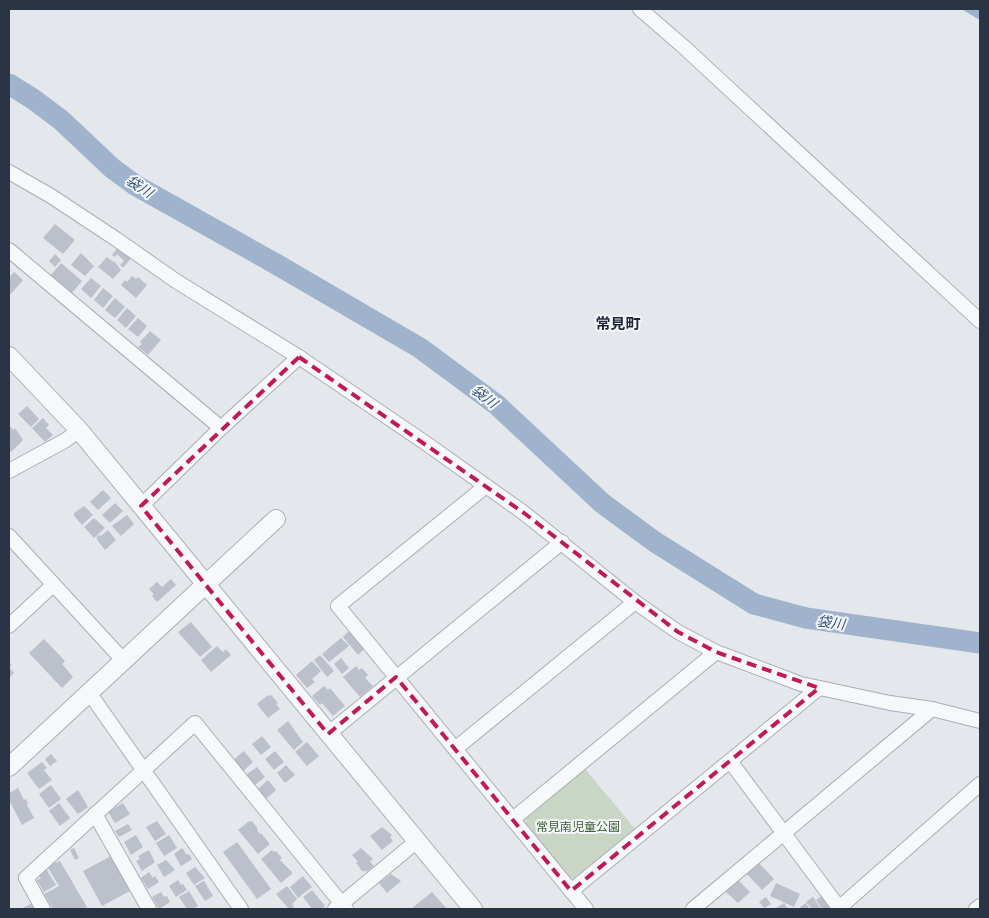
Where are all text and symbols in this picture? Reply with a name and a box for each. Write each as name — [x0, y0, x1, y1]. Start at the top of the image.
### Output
water label: 袋川 — [123, 170, 159, 203]
district label: 常見町 — [595, 313, 641, 334]
water label: 袋川 — [468, 380, 503, 413]
water label: 袋川 — [816, 611, 848, 634]
park label: 常見南児童公園 — [536, 818, 620, 835]

